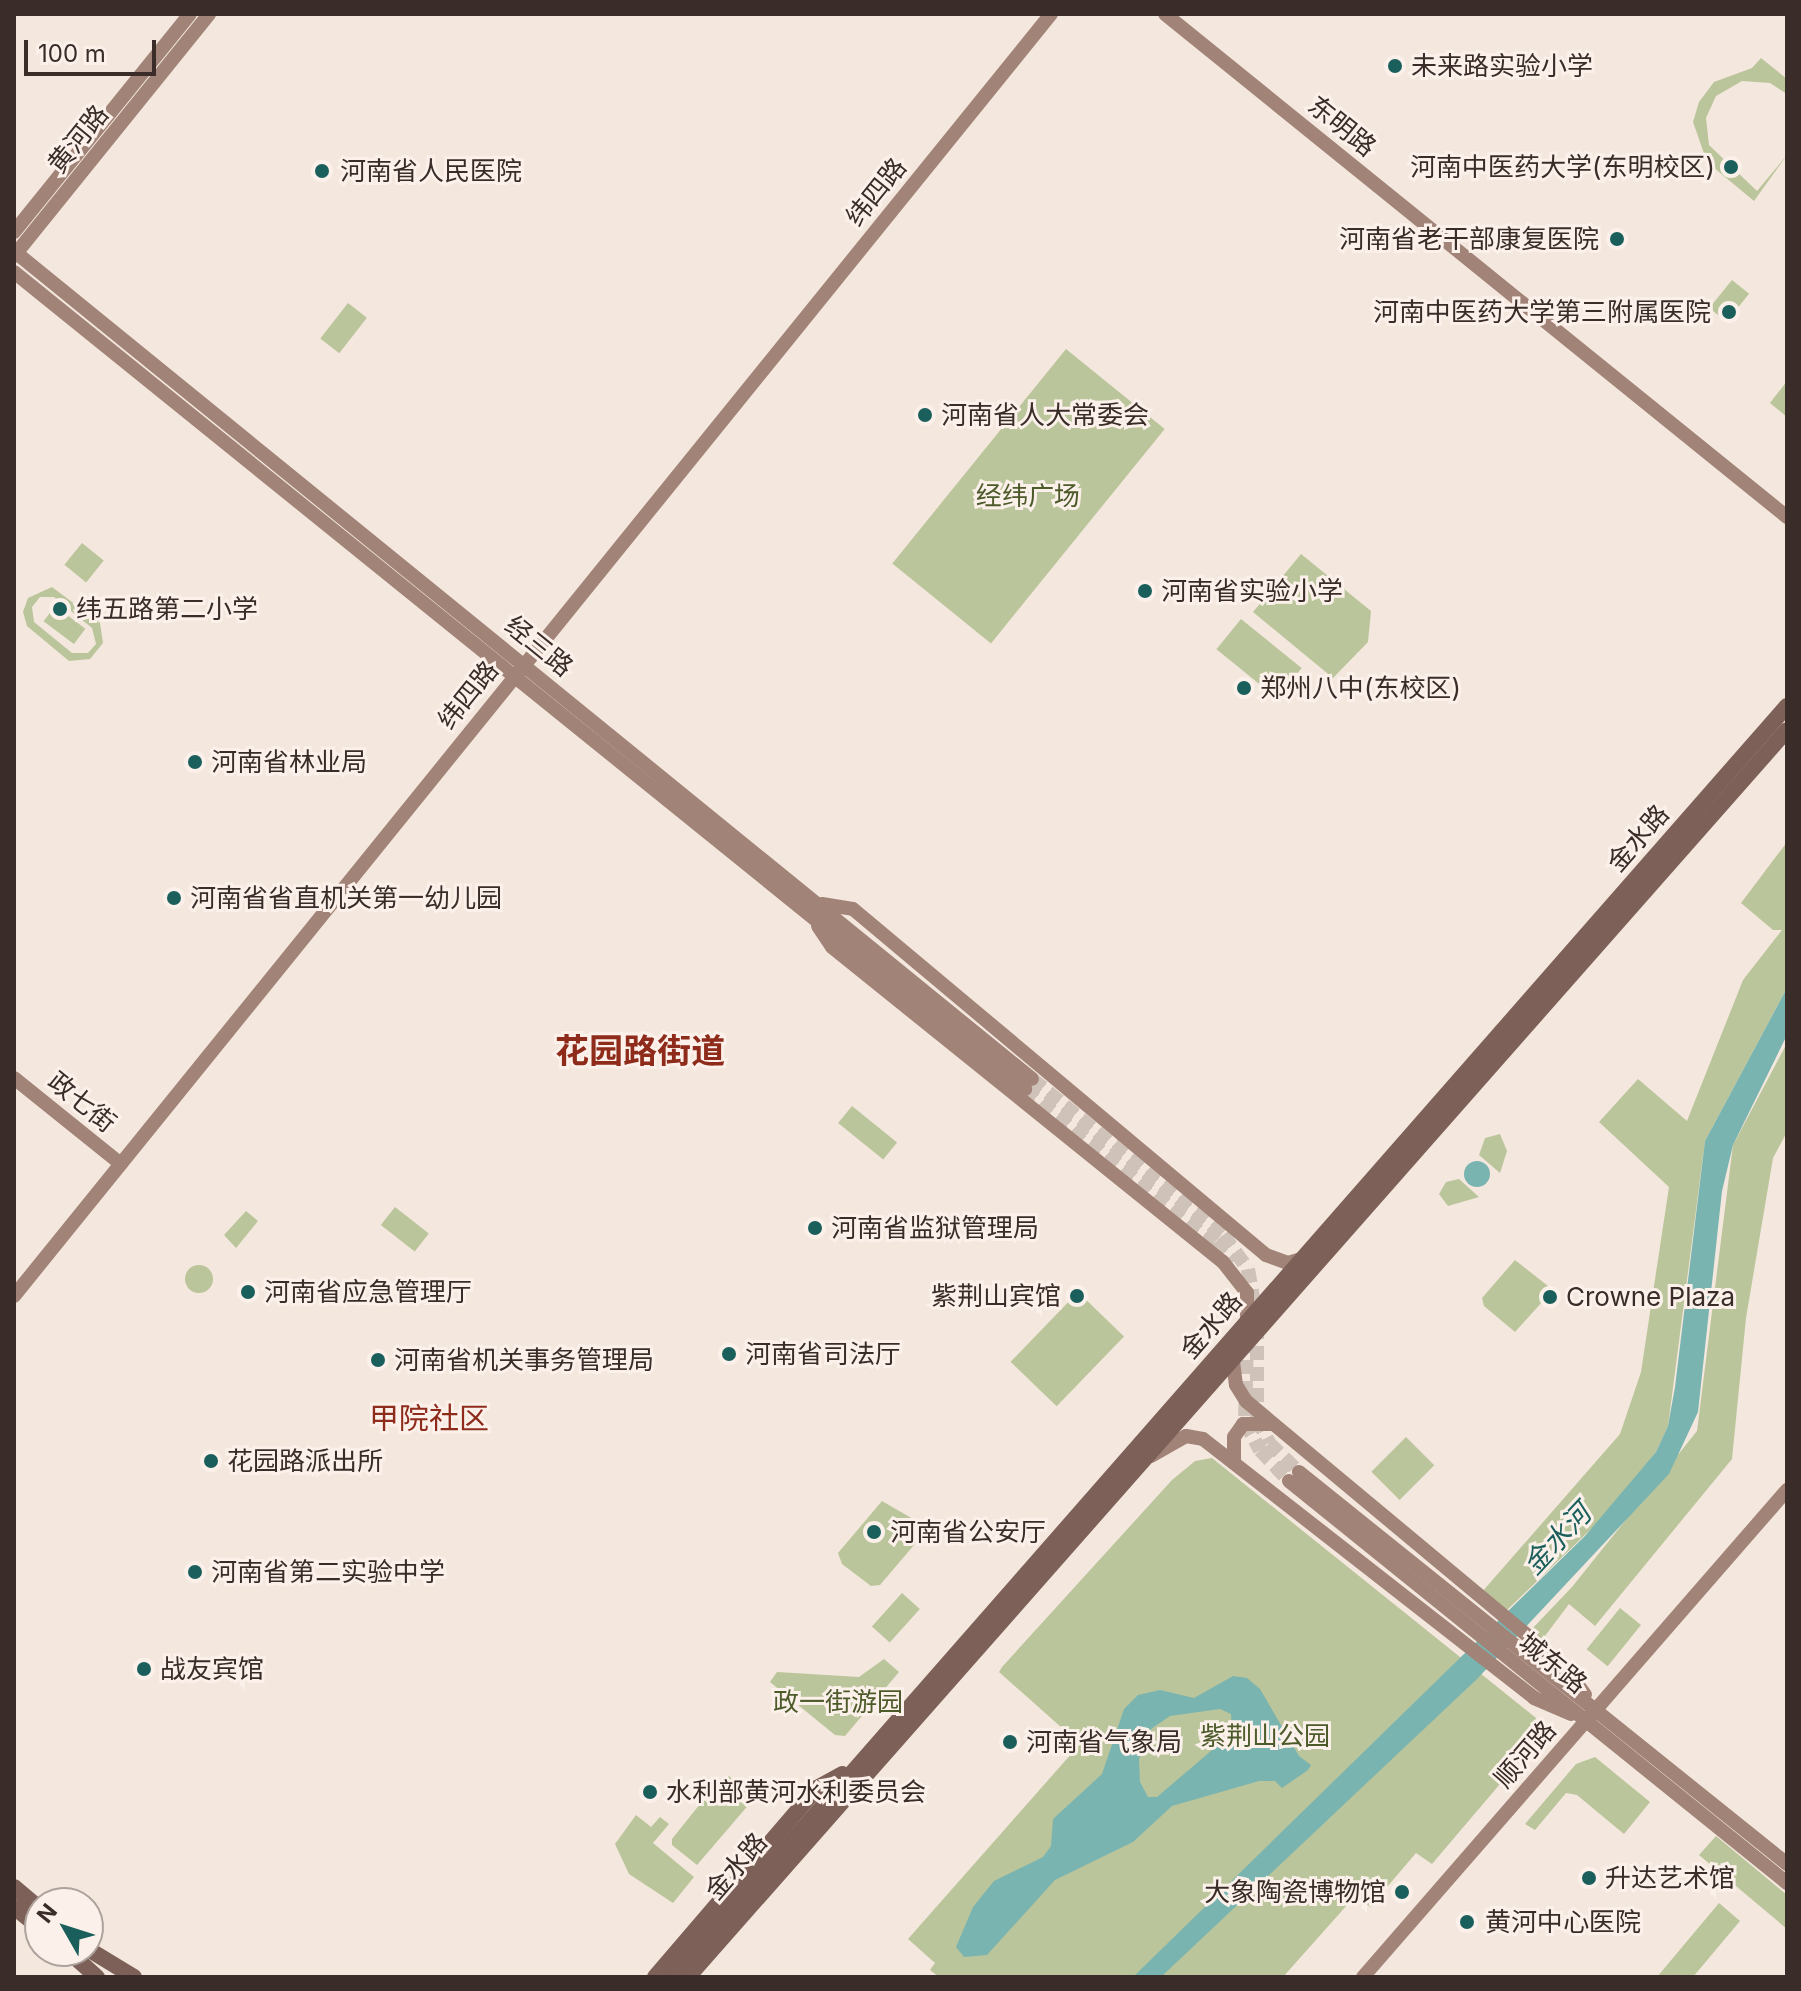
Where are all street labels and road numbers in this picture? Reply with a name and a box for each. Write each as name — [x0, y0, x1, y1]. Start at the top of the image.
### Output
street label: 东明路 — [1302, 89, 1382, 163]
street label: 黄河路 — [41, 99, 115, 179]
street label: 纬四路 — [839, 152, 913, 232]
street label: 经三路 — [499, 609, 579, 683]
street label: 纬四路 — [431, 655, 505, 735]
street label: 金水路 — [1601, 798, 1675, 878]
street label: 政七街 — [42, 1065, 122, 1139]
street label: 金水路 — [1174, 1285, 1248, 1365]
street label: 城东路 — [1513, 1626, 1593, 1700]
street label: 顺河路 — [1488, 1714, 1562, 1794]
street label: 金水路 — [699, 1826, 773, 1906]

